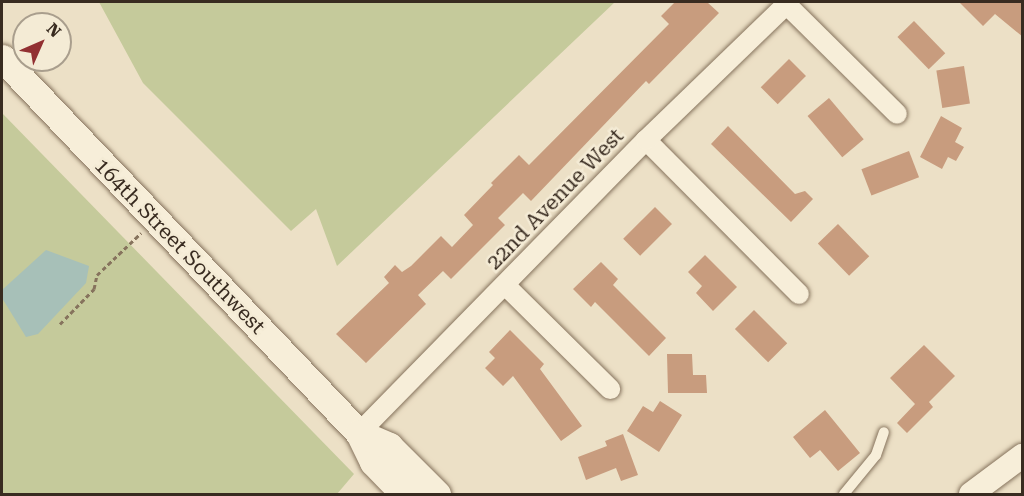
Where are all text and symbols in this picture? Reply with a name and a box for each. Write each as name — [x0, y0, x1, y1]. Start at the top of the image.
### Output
north arrow — [12, 12, 72, 72]
text: N — [43, 19, 65, 41]
street label: 22nd Avenue West — [481, 123, 629, 275]
street label: 164th Street Southwest — [90, 153, 270, 339]

